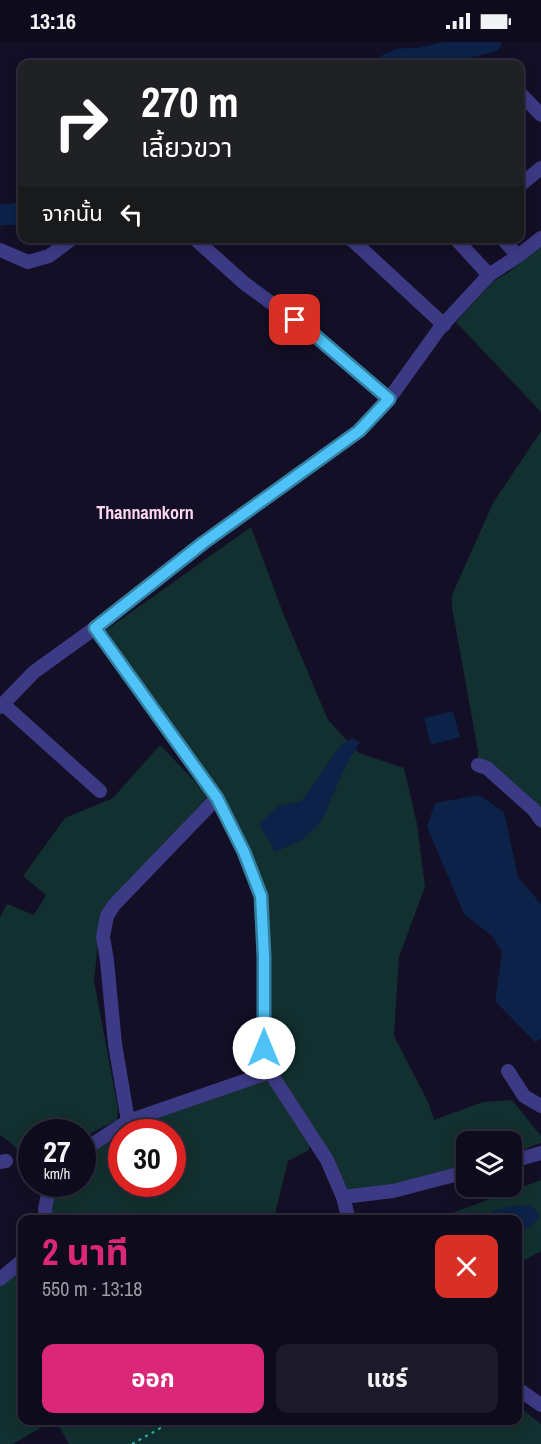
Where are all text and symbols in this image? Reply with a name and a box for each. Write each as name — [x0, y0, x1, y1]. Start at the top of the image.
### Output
text: 13:16 — [30, 6, 76, 36]
text: 270 m — [141, 74, 239, 130]
icon: right — [42, 84, 120, 162]
text: เลี้ยวขวา — [141, 129, 232, 165]
text: จากนั้น — [42, 198, 103, 228]
icon: left — [115, 198, 148, 231]
pin — [269, 294, 320, 345]
icon: arrive — [278, 303, 311, 336]
district label: Thannamkorn — [96, 500, 194, 525]
position arrow — [232, 1016, 296, 1080]
speed limit sign: 30 — [108, 1119, 186, 1197]
text: 27 — [43, 1131, 71, 1171]
map controls — [456, 1131, 522, 1197]
button: layers — [456, 1131, 522, 1197]
text: km/h — [44, 1163, 70, 1184]
text: 2 นาที — [42, 1228, 129, 1276]
button: close — [435, 1235, 498, 1298]
text: 550 m · 13:18 — [42, 1275, 142, 1302]
button: ออก — [42, 1344, 264, 1413]
button: แชร์ — [276, 1344, 498, 1413]

